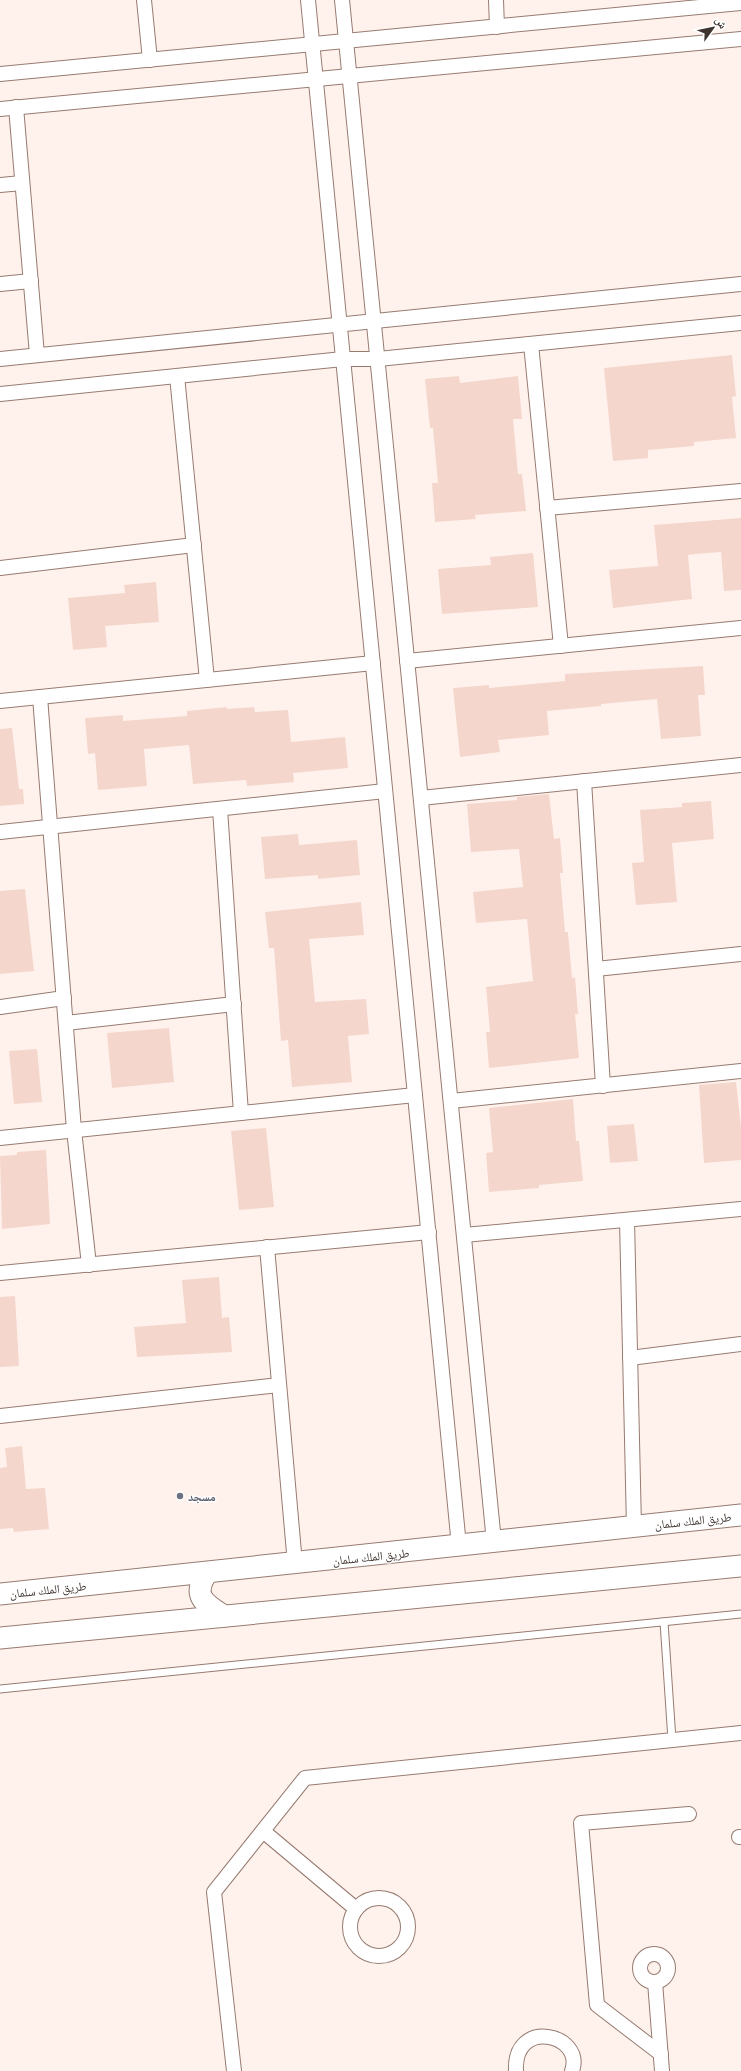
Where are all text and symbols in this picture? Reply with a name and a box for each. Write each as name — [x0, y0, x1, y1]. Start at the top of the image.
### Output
north arrow — [693, 8, 733, 48]
text: ش — [711, 14, 731, 32]
place label: مسجد — [188, 1489, 216, 1504]
marker: مسجد — [175, 1491, 185, 1501]
street label: طريق الملك سلمان — [654, 1509, 732, 1532]
street label: طريق الملك سلمان — [332, 1545, 410, 1568]
street label: طريق الملك سلمان — [9, 1578, 87, 1601]

